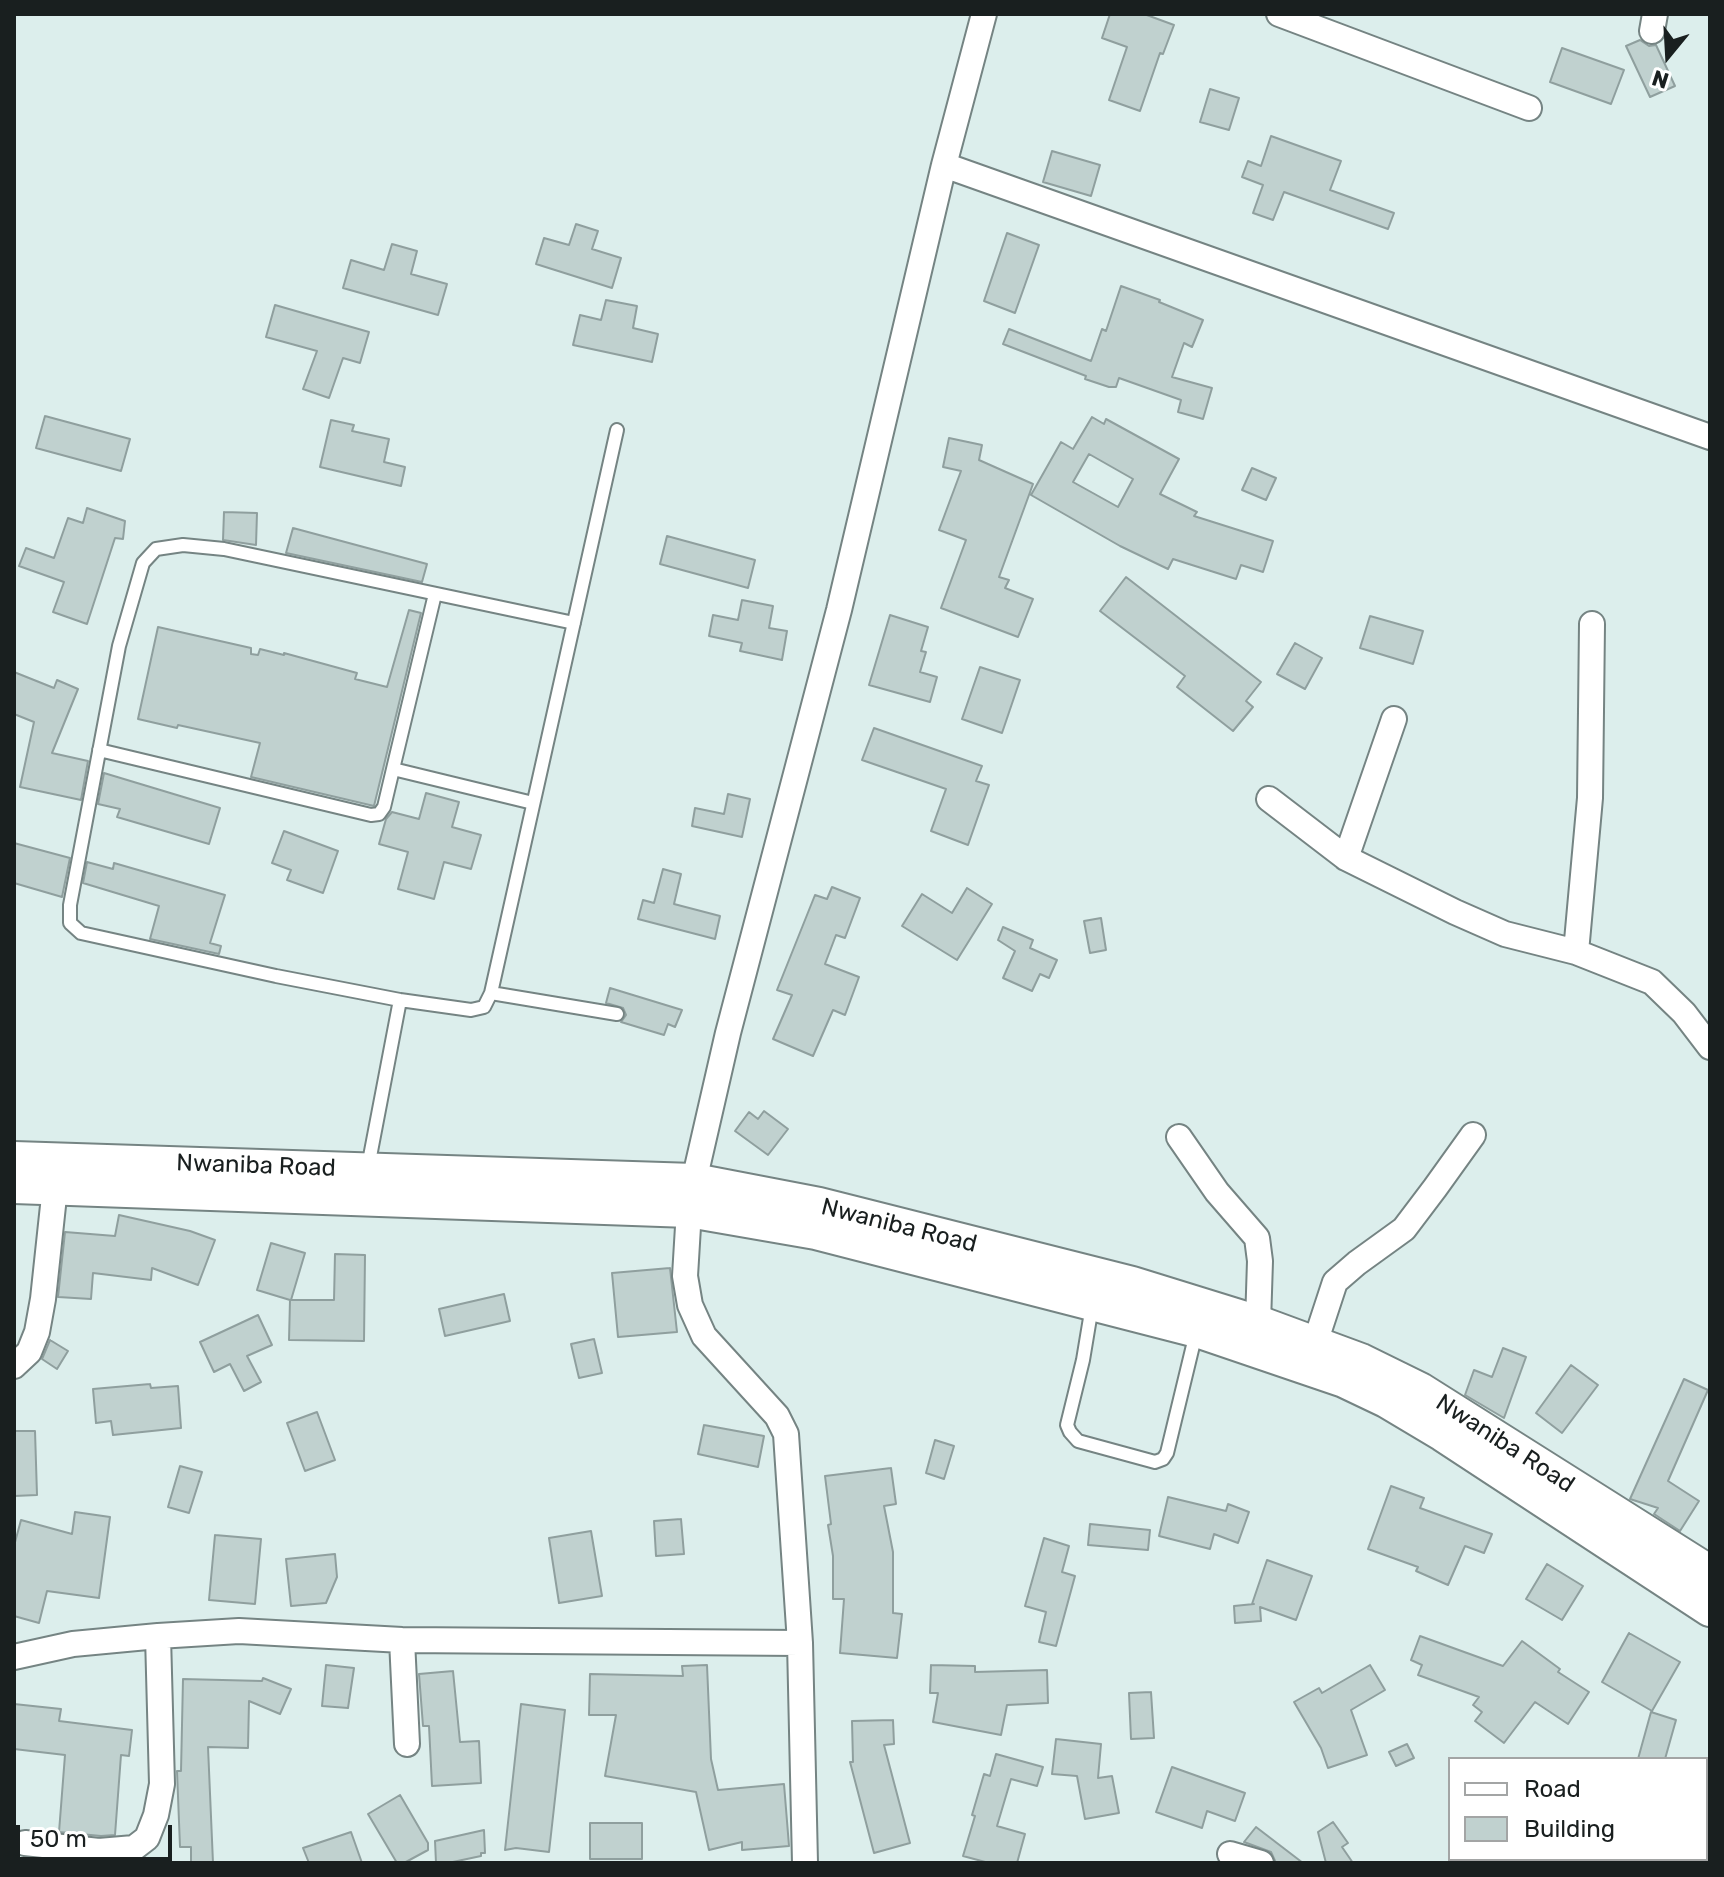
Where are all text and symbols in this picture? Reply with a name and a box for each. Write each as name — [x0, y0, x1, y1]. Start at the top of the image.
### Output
north arrow — [1628, 16, 1708, 96]
text: N — [1649, 64, 1672, 95]
street label: Nwaniba Road — [176, 1149, 336, 1183]
street label: Nwaniba Road — [818, 1193, 980, 1259]
street label: Nwaniba Road — [1430, 1389, 1580, 1499]
legend — [1448, 1757, 1708, 1861]
text: Road — [1524, 1775, 1581, 1803]
scale bar — [20, 1809, 176, 1859]
text: Building — [1524, 1815, 1615, 1843]
text: 50 m — [30, 1825, 87, 1853]

